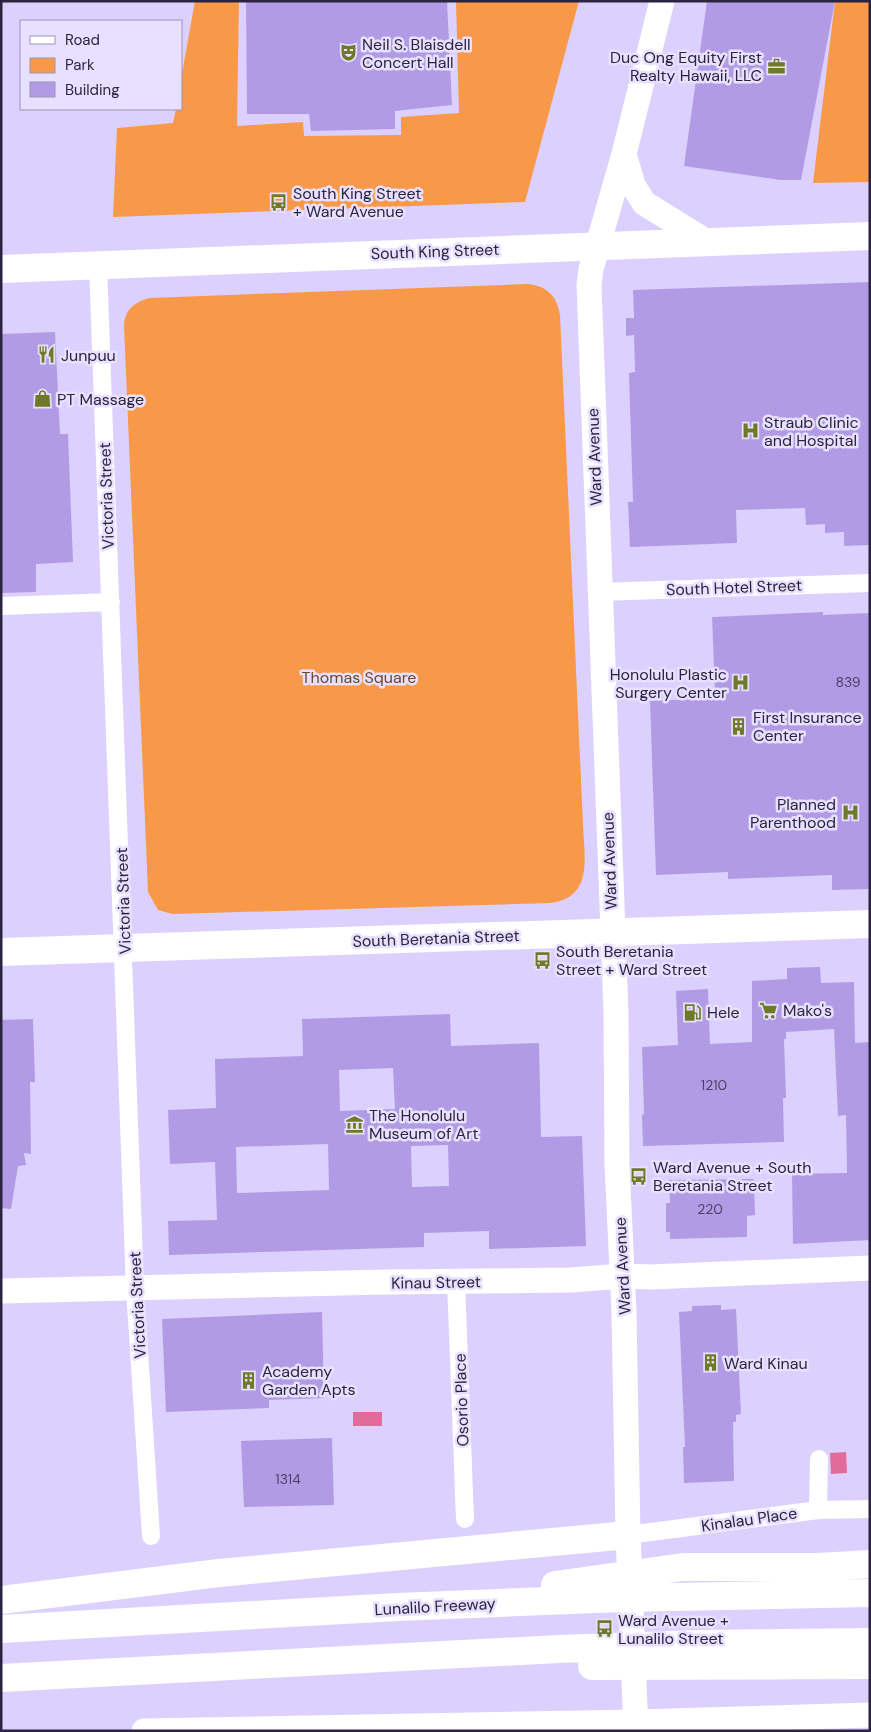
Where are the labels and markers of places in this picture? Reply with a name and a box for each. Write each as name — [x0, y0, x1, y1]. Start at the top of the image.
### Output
place label: Neil S. Blaisdell Concert Hall — [362, 34, 471, 73]
theatre icon: Neil S. Blaisdell Concert Hall — [338, 43, 358, 63]
place label: Duc Ong Equity First Realty Hawaii, LLC — [610, 47, 762, 86]
office icon: Duc Ong Equity First Realty Hawaii, LLC — [766, 56, 786, 76]
place label: South King Street + Ward Avenue — [293, 183, 422, 222]
bus stop icon: South King Street + Ward Avenue — [269, 192, 289, 212]
restaurant icon: Junpuu — [37, 345, 57, 365]
place label: Junpuu — [61, 345, 116, 366]
shop icon: PT Massage — [33, 389, 53, 409]
place label: PT Massage — [57, 389, 144, 410]
place label: Straub Clinic and Hospital — [764, 412, 859, 451]
hospital icon: Straub Clinic and Hospital — [740, 421, 760, 441]
place label: Honolulu Plastic Surgery Center — [610, 664, 727, 703]
hospital icon: Honolulu Plastic Surgery Center — [731, 673, 751, 693]
place label: First Insurance Center — [753, 707, 862, 746]
building icon: First Insurance Center — [729, 716, 749, 736]
place label: Planned Parenthood — [750, 794, 836, 833]
hospital icon: Planned Parenthood — [840, 803, 860, 823]
place label: South Beretania Street + Ward Street — [556, 941, 707, 980]
bus stop icon: South Beretania Street + Ward Street — [532, 950, 552, 970]
supermarket icon: Mako's — [759, 1000, 779, 1020]
place label: Mako's — [783, 1000, 832, 1021]
fuel station icon: Hele — [683, 1002, 703, 1022]
place label: Hele — [707, 1002, 740, 1023]
place label: The Honolulu Museum of Art — [369, 1105, 478, 1144]
museum icon: The Honolulu Museum of Art — [345, 1114, 365, 1134]
place label: Ward Avenue + South Beretania Street — [653, 1157, 811, 1196]
bus stop icon: Ward Avenue + South Beretania Street — [629, 1166, 649, 1186]
building icon: Ward Kinau — [700, 1353, 720, 1373]
place label: Ward Kinau — [724, 1353, 808, 1374]
place label: Academy Garden Apts — [262, 1361, 356, 1400]
building icon: Academy Garden Apts — [238, 1370, 258, 1390]
place label: Ward Avenue + Lunalilo Street — [618, 1610, 729, 1649]
bus stop icon: Ward Avenue + Lunalilo Street — [594, 1619, 614, 1639]

